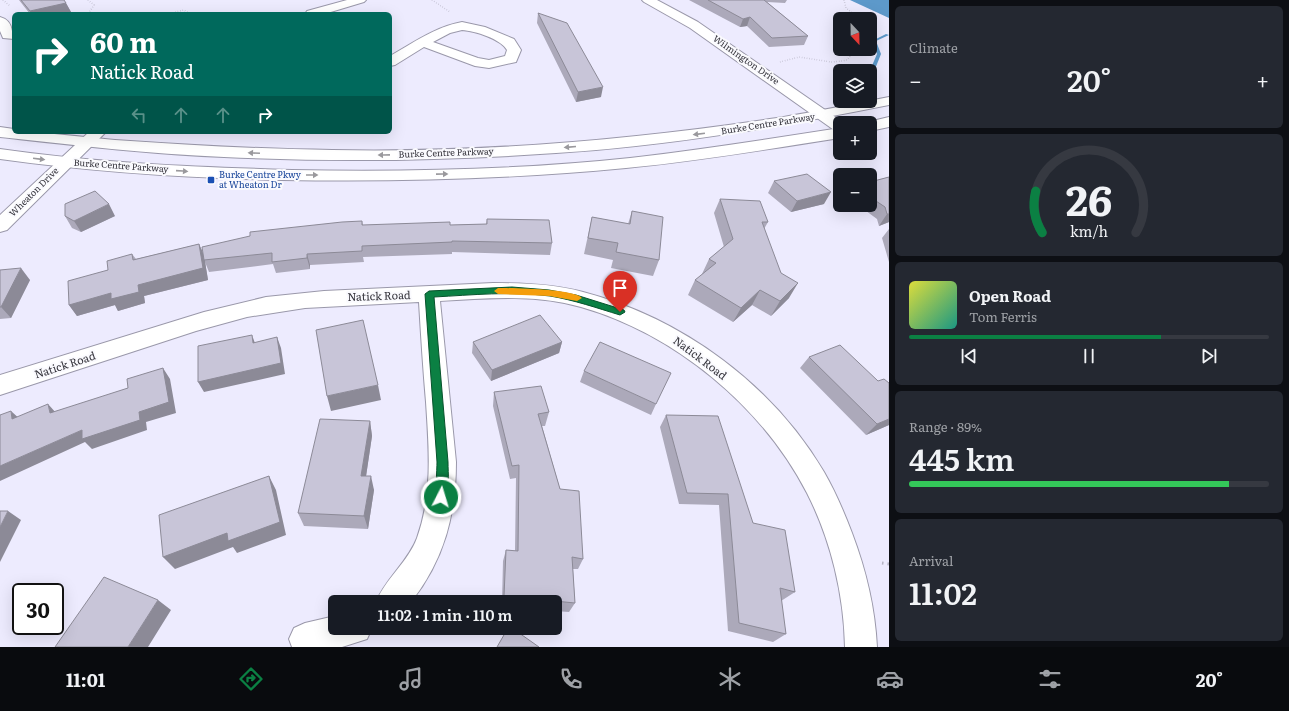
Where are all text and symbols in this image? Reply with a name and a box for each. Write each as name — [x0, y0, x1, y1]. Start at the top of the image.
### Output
north arrow — [833, 12, 877, 56]
map controls — [833, 12, 877, 212]
text: 60 m — [90, 20, 157, 62]
icon: right — [24, 28, 76, 80]
street label: Wilmington Drive — [710, 31, 783, 88]
text: Climate — [909, 38, 958, 57]
text: 20° — [1067, 57, 1111, 101]
text: Natick Road — [90, 58, 194, 85]
text: − — [909, 63, 922, 96]
text: + — [1256, 63, 1269, 96]
button: layers — [833, 64, 877, 108]
icon: left — [128, 104, 150, 126]
icon: ahead — [170, 104, 192, 126]
icon: ahead — [212, 104, 234, 126]
icon: right — [254, 104, 276, 126]
street label: Burke Centre Parkway — [720, 109, 817, 137]
button: + — [833, 116, 877, 160]
one-way arrow — [693, 131, 705, 137]
street label: Burke Centre Parkway — [398, 143, 495, 161]
one-way arrow — [563, 144, 576, 151]
one-way arrow — [248, 150, 260, 157]
one-way arrow — [377, 152, 390, 158]
street label: Burke Centre Parkway — [73, 155, 170, 175]
one-way arrow — [33, 156, 45, 162]
street label: Wheaton Drive — [5, 163, 62, 219]
place label: Burke Centre Pkwy at Wheaton Dr — [219, 167, 302, 191]
text: 26 — [1066, 167, 1112, 229]
one-way arrow — [176, 168, 189, 174]
button: − — [833, 168, 877, 212]
one-way arrow — [436, 171, 449, 177]
one-way arrow — [306, 172, 319, 178]
marker: Burke Centre Pkwy at Wheaton Dr — [206, 175, 216, 185]
text: km/h — [1070, 220, 1109, 241]
pin — [603, 271, 637, 312]
icon: arrive — [609, 277, 631, 299]
text: Open Road — [969, 284, 1051, 307]
street label: Natick Road — [347, 286, 411, 304]
text: Tom Ferris — [969, 307, 1037, 326]
street label: Natick Road — [670, 332, 731, 383]
icon: previous — [958, 345, 980, 367]
icon: pause — [1078, 345, 1100, 367]
icon: next — [1198, 345, 1220, 367]
street label: Natick Road — [32, 347, 98, 381]
text: Range · 89% — [909, 417, 982, 436]
text: 445 km — [909, 436, 1015, 480]
position arrow — [420, 476, 462, 518]
text: Arrival — [909, 551, 953, 570]
text: 11:02 — [909, 570, 977, 614]
speed limit sign: 30 — [12, 583, 64, 635]
text: 11:02 · 1 min · 110 m — [378, 603, 512, 626]
icon: directions — [237, 665, 265, 693]
icon: music — [397, 665, 425, 693]
icon: phone — [557, 665, 585, 693]
icon: climate — [716, 665, 744, 693]
icon: car — [876, 665, 904, 693]
icon: filters — [1036, 665, 1064, 693]
text: 11:01 — [66, 666, 105, 693]
text: 20° — [1196, 666, 1223, 693]

